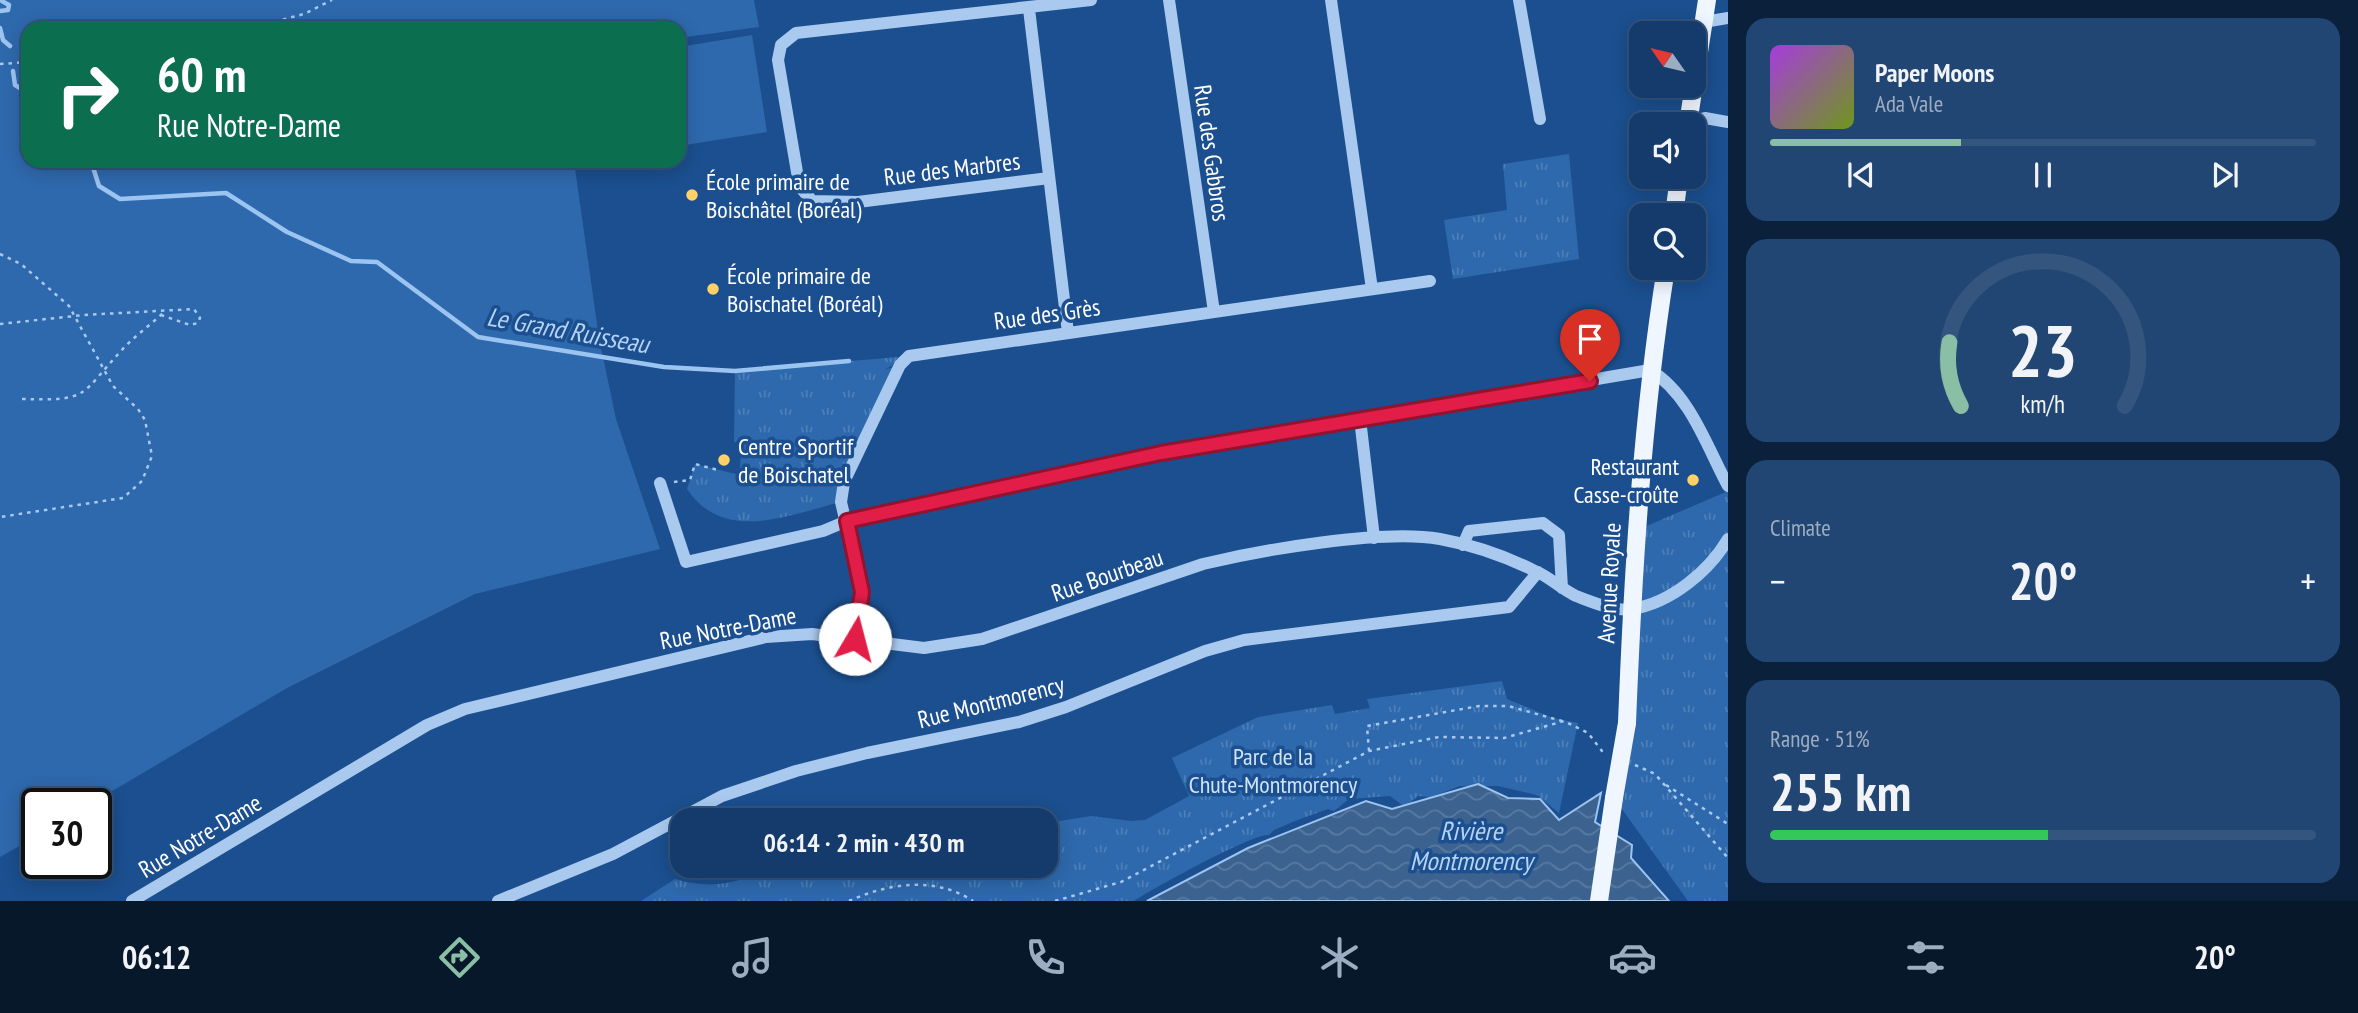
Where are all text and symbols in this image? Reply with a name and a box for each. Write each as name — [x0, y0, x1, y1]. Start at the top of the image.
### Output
north arrow — [1629, 21, 1706, 98]
map controls — [1629, 21, 1706, 280]
text: 60 m — [157, 42, 246, 106]
icon: right — [42, 49, 133, 140]
text: Paper Moons — [1875, 56, 1994, 89]
street label: Rue des Gabbros — [1187, 83, 1237, 223]
text: Ada Vale — [1875, 89, 1943, 118]
text: Rue Notre-Dame — [157, 104, 341, 146]
button: sound — [1629, 112, 1706, 189]
street label: Rue des Marbres — [882, 145, 1022, 193]
icon: previous — [1842, 156, 1880, 194]
icon: pause — [2024, 156, 2062, 194]
icon: next — [2206, 156, 2244, 194]
place label: École primaire de Boischâtel (Boréal) — [706, 166, 862, 225]
marker: École primaire de Boischâtel (Boréal) — [684, 187, 700, 203]
button: search — [1629, 203, 1706, 280]
place label: École primaire de Boischatel (Boréal) — [727, 260, 883, 319]
marker: École primaire de Boischatel (Boréal) — [705, 281, 721, 297]
street label: Rue des Grès — [992, 291, 1102, 337]
water label: Le Grand Ruisseau — [484, 300, 653, 361]
text: 23 — [2008, 303, 2078, 397]
pin — [1560, 309, 1620, 381]
icon: arrive — [1571, 320, 1609, 358]
text: km/h — [2021, 388, 2065, 420]
place label: Centre Sportif de Boischatel — [738, 431, 854, 490]
place label: Restaurant Casse-croûte — [1573, 451, 1679, 510]
marker: Centre Sportif de Boischatel — [716, 452, 732, 468]
marker: Restaurant Casse-croûte — [1685, 472, 1701, 488]
text: Climate — [1770, 513, 1831, 542]
street label: Avenue Royale — [1590, 522, 1628, 644]
street label: Rue Bourbeau — [1047, 541, 1167, 609]
text: 20° — [2009, 547, 2077, 614]
text: − — [1770, 556, 1786, 605]
text: + — [2300, 556, 2316, 605]
street label: Rue Notre-Dame — [657, 600, 799, 656]
position arrow — [818, 602, 892, 676]
street label: Rue Montmorency — [914, 669, 1068, 735]
text: Range · 51% — [1770, 724, 1870, 753]
park label: Parc de la Chute-Montmorency — [1189, 741, 1357, 800]
text: 255 km — [1770, 758, 1911, 825]
street label: Rue Notre-Dame — [133, 787, 267, 885]
speed limit sign: 30 — [21, 788, 112, 879]
water label: Rivière Montmorency — [1410, 814, 1535, 877]
text: 06:14 · 2 min · 430 m — [764, 826, 964, 859]
icon: directions — [435, 933, 484, 982]
icon: music — [728, 933, 777, 982]
icon: phone — [1021, 933, 1070, 982]
icon: climate — [1315, 933, 1364, 982]
icon: car — [1608, 933, 1657, 982]
icon: filters — [1901, 933, 1950, 982]
text: 06:12 — [122, 936, 191, 978]
text: 20° — [2194, 936, 2236, 978]

